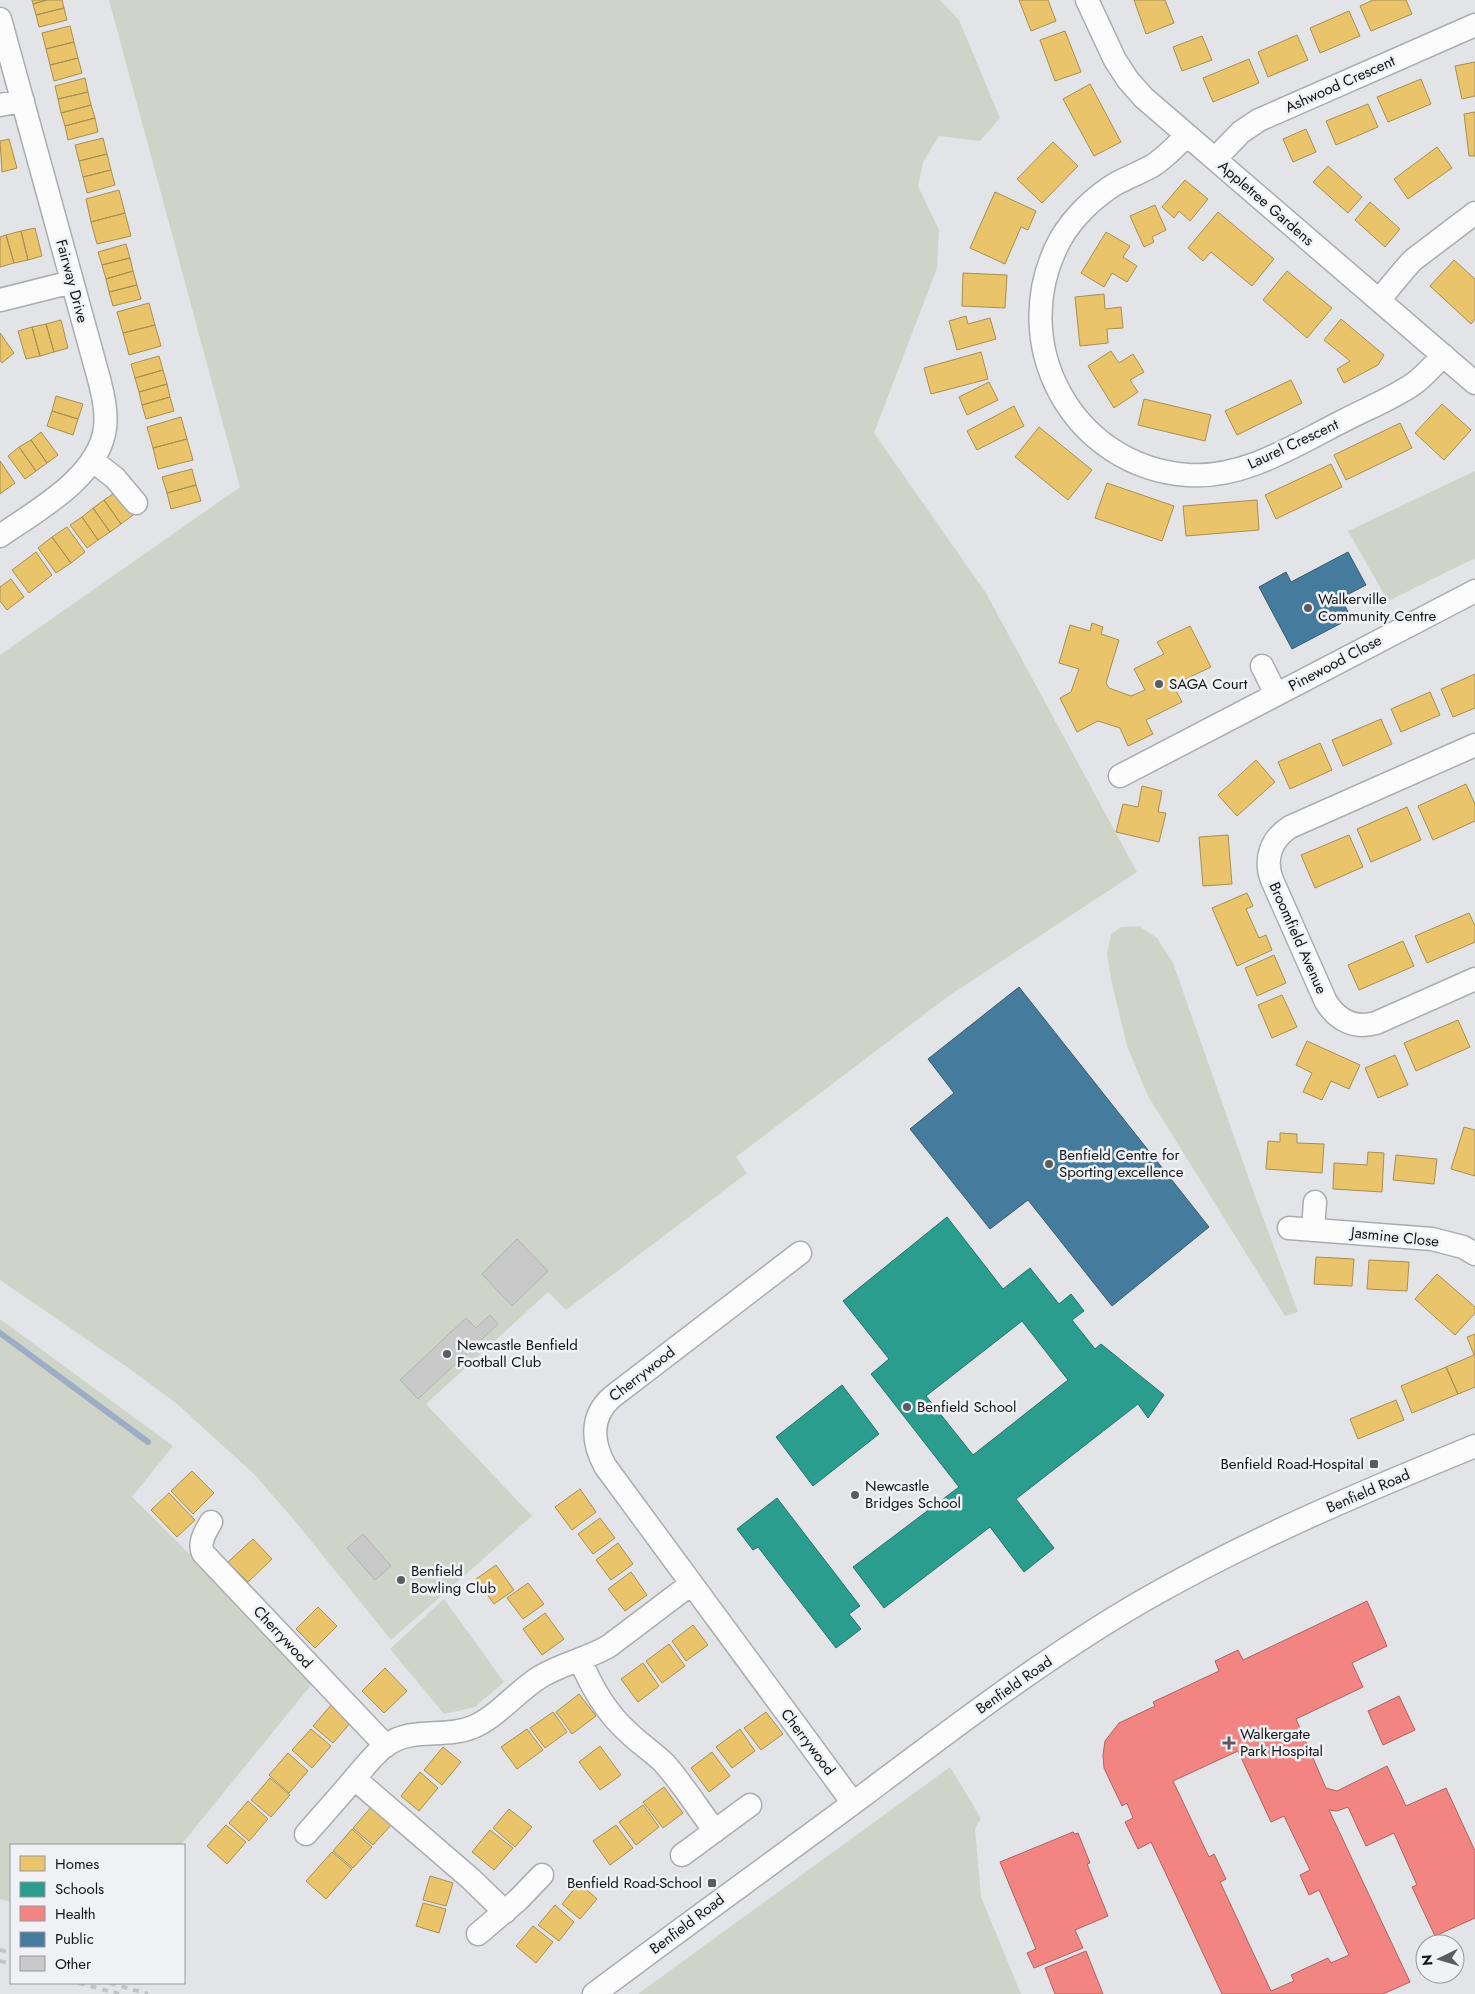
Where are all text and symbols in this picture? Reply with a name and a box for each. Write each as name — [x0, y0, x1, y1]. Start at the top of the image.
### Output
street label: Ashwood Crescent — [1281, 50, 1399, 118]
street label: Appletree Gardens — [1213, 155, 1319, 251]
street label: Fairway Drive — [50, 237, 94, 325]
street label: Laurel Crescent — [1244, 413, 1342, 475]
place label: Walkerville Community Centre — [1318, 588, 1437, 627]
marker: Walkerville Community Centre — [1302, 602, 1314, 614]
street label: Pinewood Close — [1285, 629, 1386, 697]
place label: SAGA Court — [1169, 673, 1248, 695]
marker: SAGA Court — [1153, 678, 1165, 690]
street label: Broomfield Avenue — [1263, 878, 1333, 998]
place label: Benfield Centre for Sporting excellence — [1059, 1144, 1184, 1183]
marker: Benfield Centre for Sporting excellence — [1043, 1158, 1055, 1170]
street label: Jasmine Close — [1348, 1221, 1440, 1253]
place label: Newcastle Benfield Football Club — [457, 1334, 578, 1373]
street label: Cherrywood — [604, 1341, 680, 1407]
marker: Newcastle Benfield Football Club — [441, 1348, 453, 1360]
place label: Benfield School — [917, 1396, 1016, 1418]
marker: Benfield School — [901, 1401, 913, 1413]
place label: Benfield Road-Hospital — [1220, 1453, 1364, 1475]
marker: Benfield Road-Hospital — [1368, 1458, 1380, 1470]
street label: Benfield Road — [1323, 1464, 1413, 1518]
place label: Newcastle Bridges School — [865, 1475, 961, 1514]
marker: Newcastle Bridges School — [849, 1489, 861, 1501]
place label: Benfield Bowling Club — [411, 1560, 496, 1599]
marker: Benfield Bowling Club — [395, 1574, 407, 1586]
street label: Cherrywood — [248, 1601, 318, 1673]
street label: Benfield Road — [971, 1651, 1057, 1719]
street label: Cherrywood — [776, 1704, 840, 1780]
place label: Walkergate Park Hospital — [1240, 1723, 1323, 1762]
marker: Walkergate Park Hospital — [1222, 1736, 1236, 1750]
legend — [10, 1844, 185, 1984]
text: Homes — [55, 1853, 99, 1875]
place label: Benfield Road-School — [567, 1872, 702, 1894]
marker: Benfield Road-School — [706, 1877, 718, 1889]
text: Schools — [55, 1878, 104, 1900]
street label: Benfield Road — [645, 1889, 729, 1959]
text: Health — [55, 1903, 96, 1925]
text: Public — [55, 1928, 94, 1950]
north arrow — [1415, 1934, 1465, 1984]
text: Other — [55, 1953, 92, 1975]
text: N — [1417, 1954, 1437, 1967]

